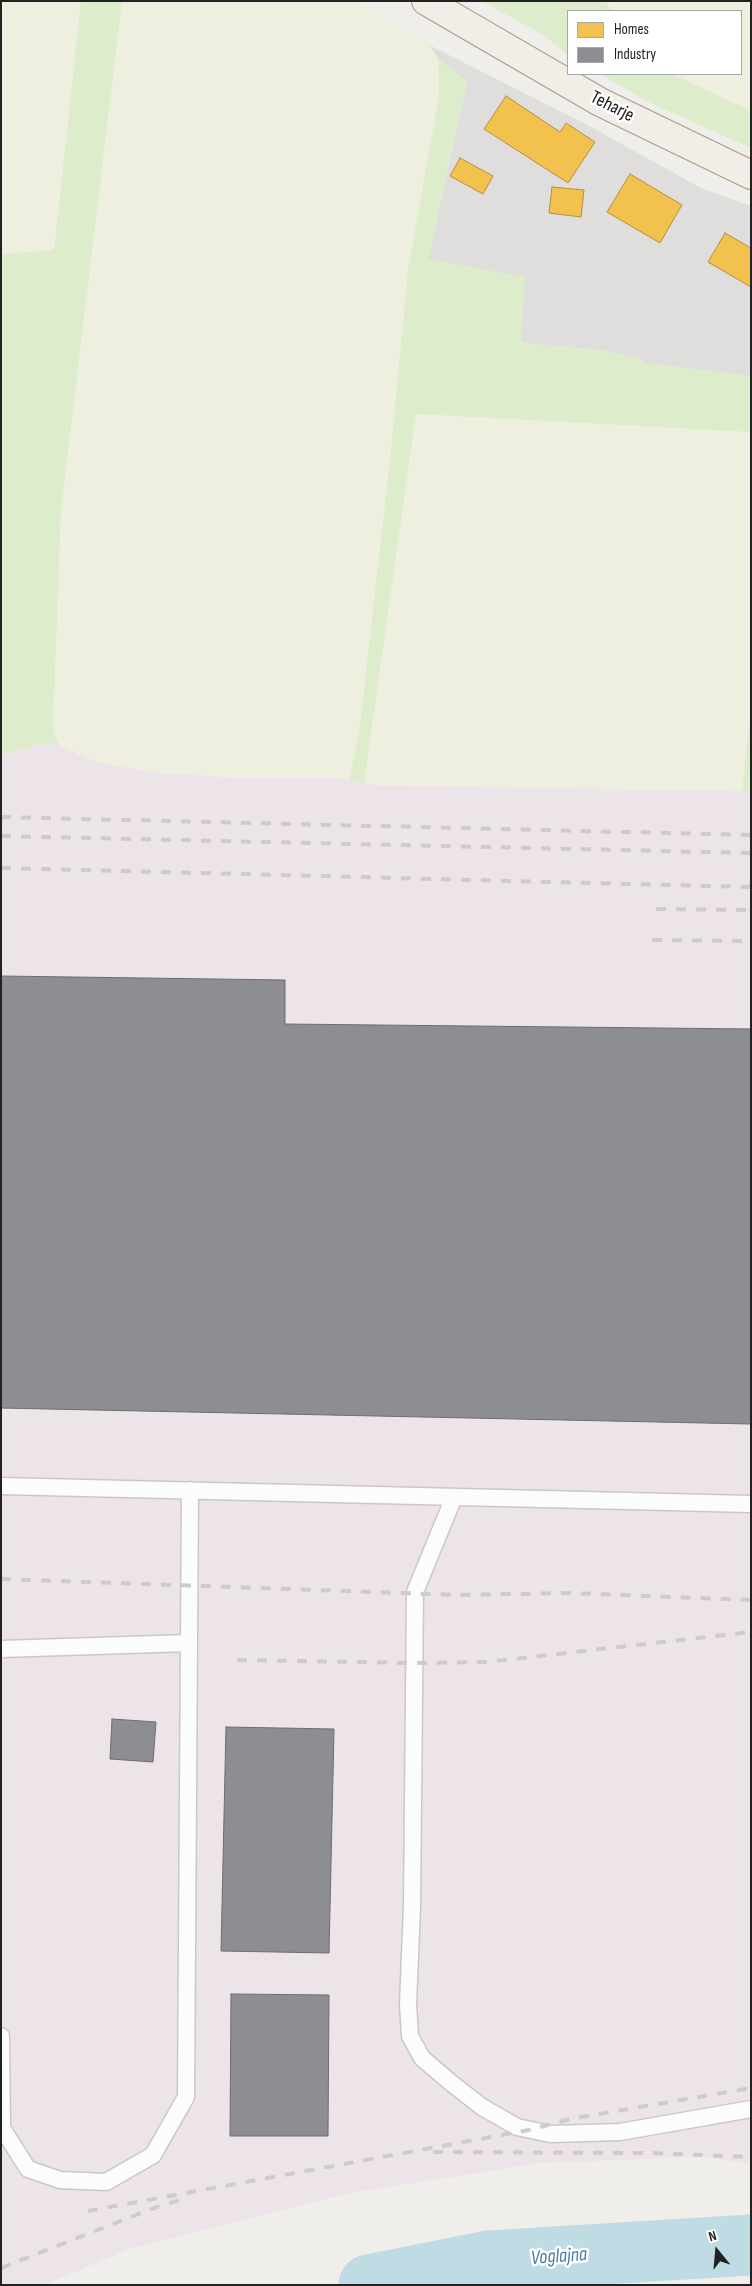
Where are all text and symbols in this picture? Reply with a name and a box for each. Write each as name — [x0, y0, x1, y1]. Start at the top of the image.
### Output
legend — [567, 10, 742, 75]
text: Homes — [614, 20, 649, 39]
text: Industry — [614, 45, 656, 64]
street label: Teharje — [586, 86, 638, 128]
north arrow — [692, 2226, 742, 2276]
text: N — [706, 2227, 719, 2245]
water label: Voglajna — [530, 2243, 588, 2271]

